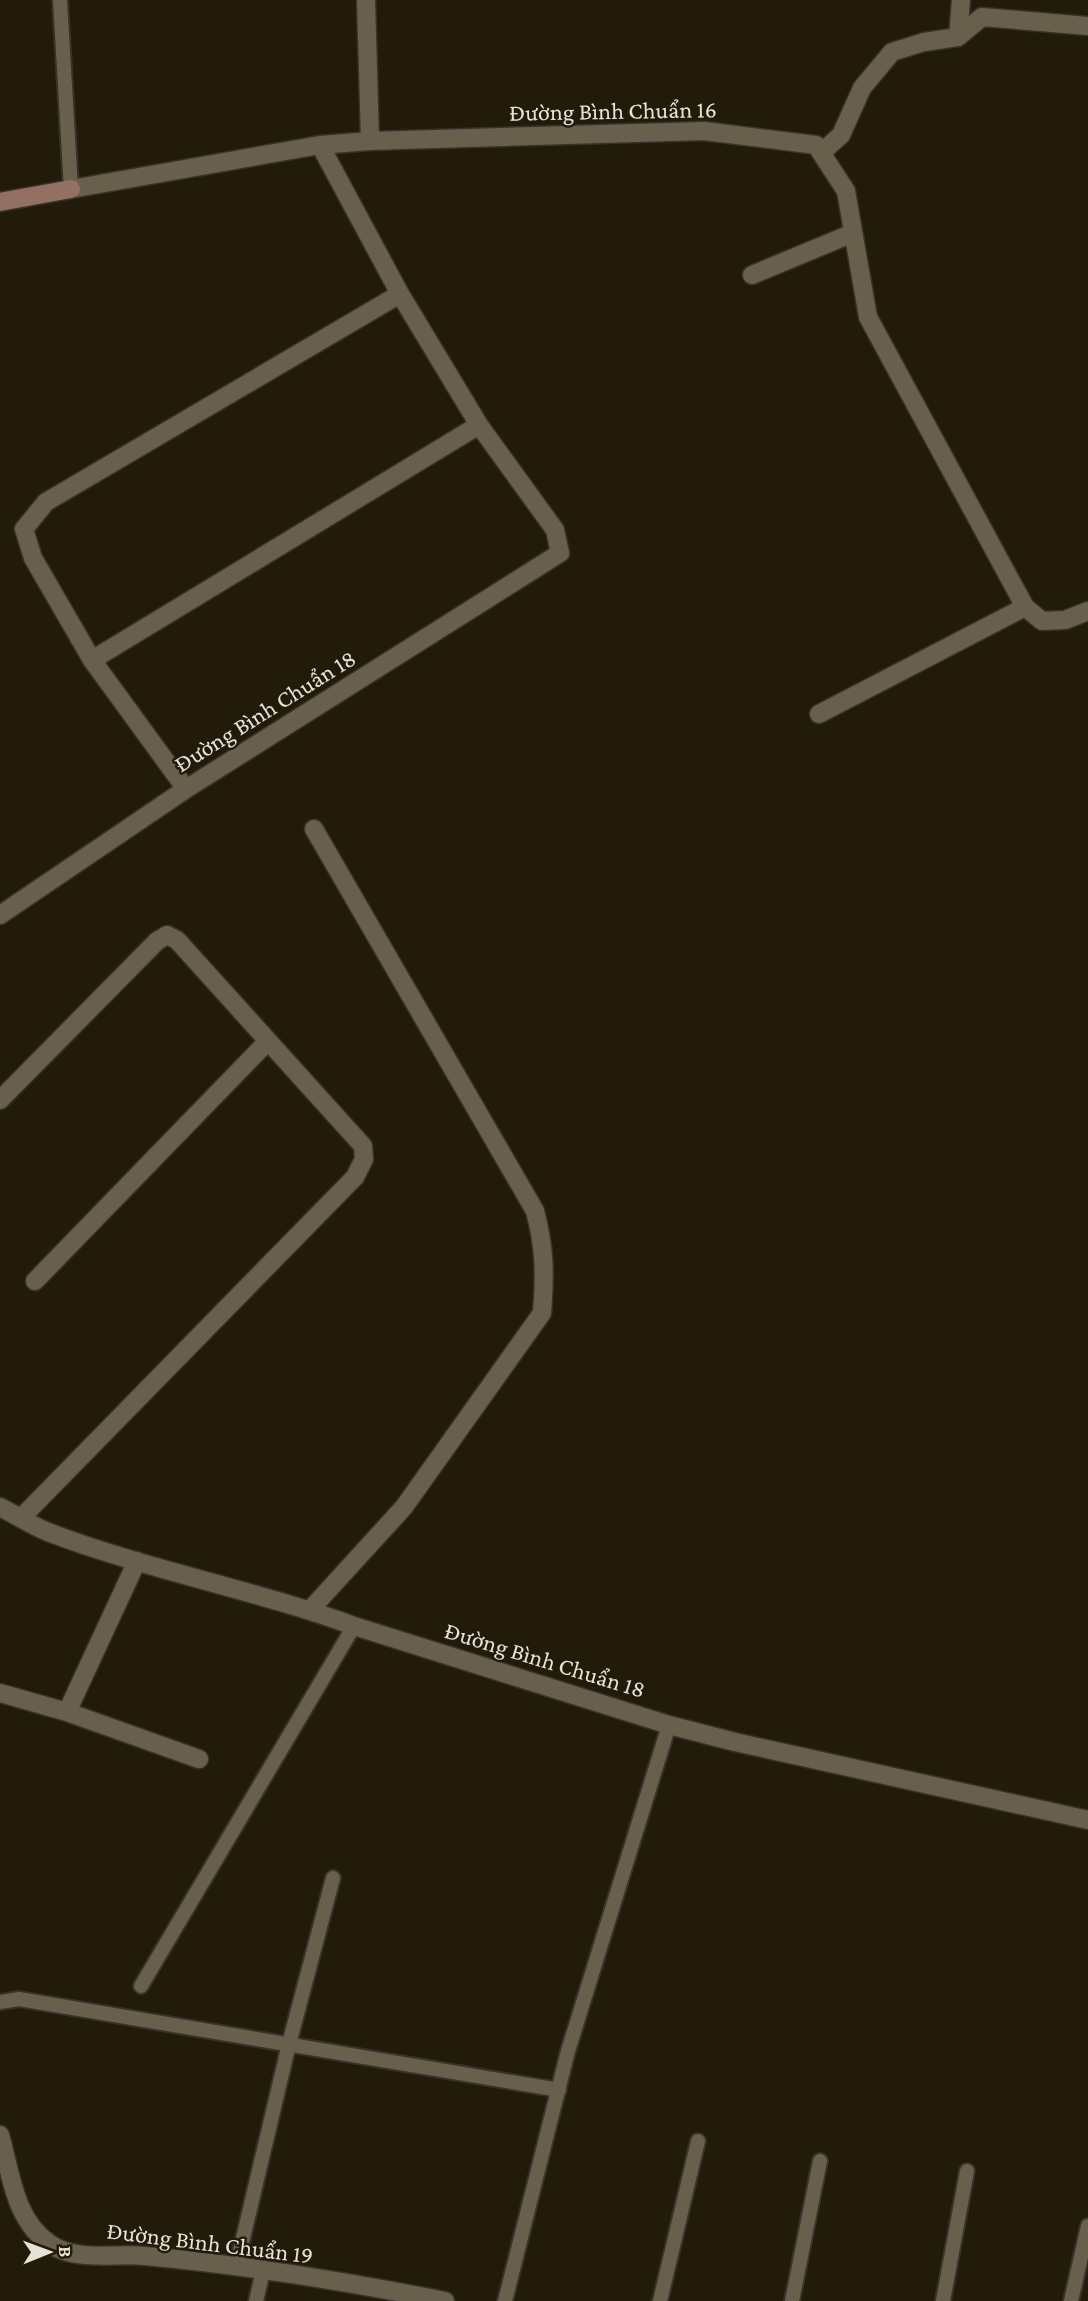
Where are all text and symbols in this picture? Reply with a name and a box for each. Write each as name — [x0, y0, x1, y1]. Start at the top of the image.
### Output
street label: Đường Bình Chuẩn 16 — [509, 95, 717, 126]
street label: Đường Bình Chuẩn 18 — [169, 644, 360, 777]
street label: Đường Bình Chuẩn 18 — [442, 1616, 649, 1703]
street label: Đường Bình Chuẩn 19 — [105, 2216, 315, 2269]
north arrow — [14, 2217, 84, 2287]
text: B — [55, 2246, 76, 2257]

